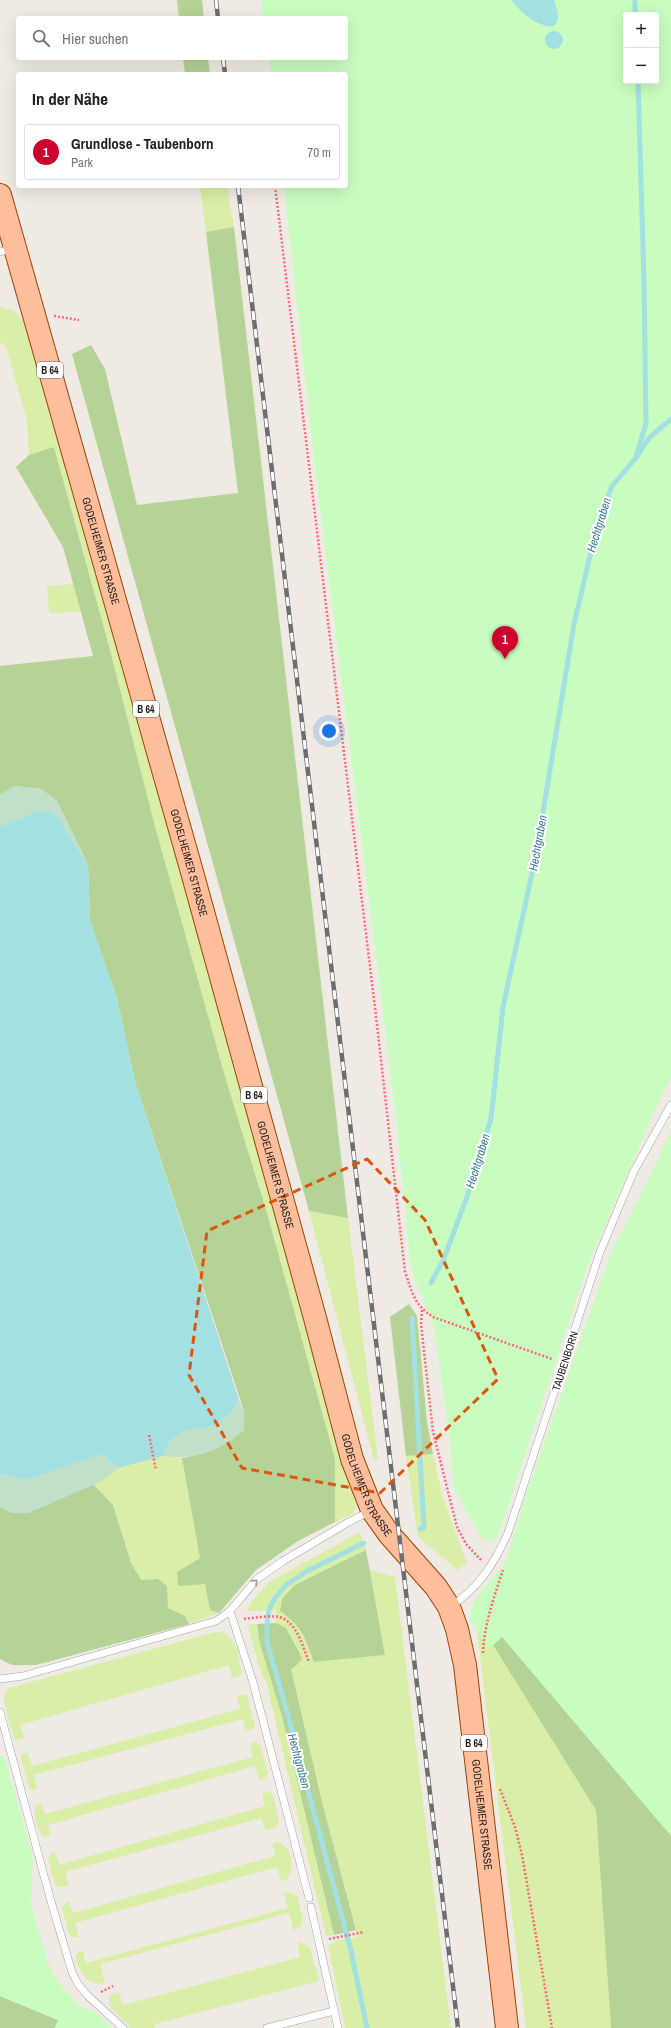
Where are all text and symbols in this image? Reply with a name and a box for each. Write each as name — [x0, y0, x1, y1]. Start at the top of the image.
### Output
map controls — [623, 12, 659, 84]
button: + — [623, 12, 659, 48]
search box — [16, 16, 348, 60]
icon: search — [30, 27, 52, 49]
text: Hier suchen — [62, 28, 128, 49]
button: − — [623, 48, 659, 84]
text: In der Nähe — [32, 87, 108, 110]
text: Grundlose - Taubenborn — [71, 133, 214, 154]
text: 1 — [43, 144, 49, 161]
text: 70 m — [307, 144, 331, 161]
text: Park — [71, 154, 93, 171]
road number: B 64 — [37, 362, 63, 378]
street label: GODELHEIMER STRASSE — [79, 495, 123, 606]
water label: Hechtgraben — [583, 496, 615, 554]
pin: 1 — [492, 626, 518, 659]
road number: B 64 — [133, 701, 159, 717]
your location — [319, 721, 339, 741]
street label: GODELHEIMER STRASSE — [167, 807, 211, 918]
water label: Hechtgraben — [525, 814, 551, 872]
road number: B 64 — [241, 1087, 267, 1103]
street label: GODELHEIMER STRASSE — [254, 1119, 297, 1231]
water label: Hechtgraben — [462, 1132, 494, 1190]
street label: TAUBENBORN — [549, 1329, 581, 1393]
street label: GODELHEIMER STRASSE — [339, 1432, 396, 1539]
one-way arrow — [250, 1579, 258, 1586]
water label: Hechtgraben — [284, 1732, 314, 1790]
road number: B 64 — [461, 1735, 487, 1751]
street label: GODELHEIMER STRASSE — [469, 1759, 496, 1871]

